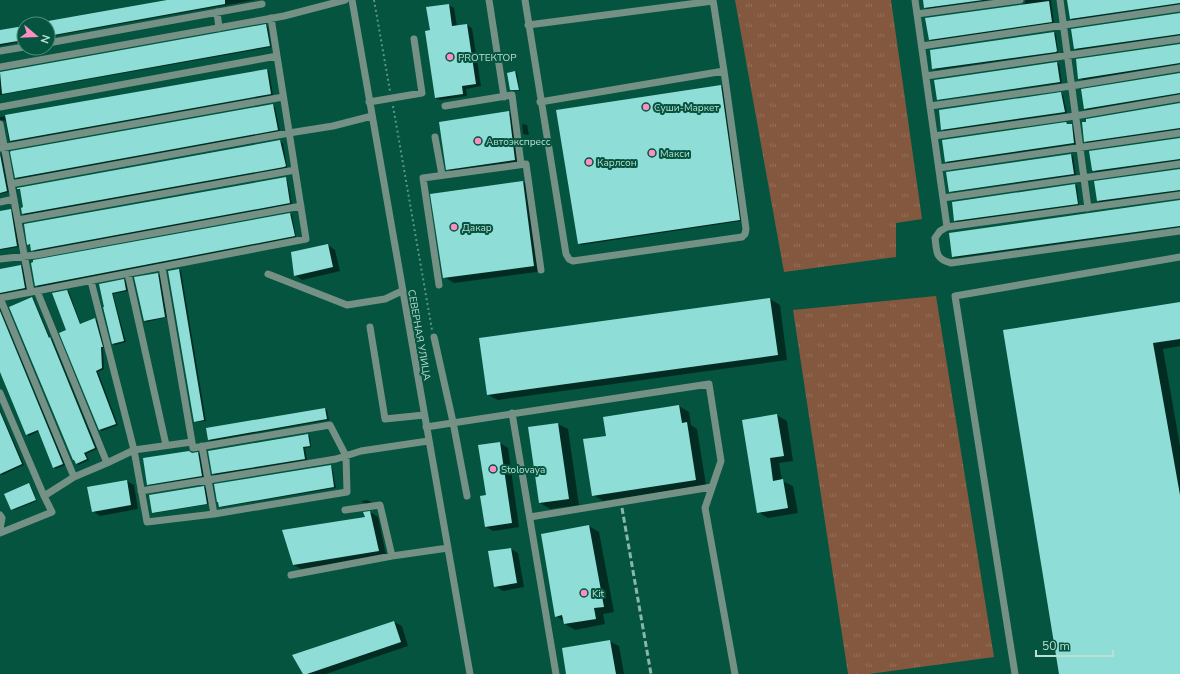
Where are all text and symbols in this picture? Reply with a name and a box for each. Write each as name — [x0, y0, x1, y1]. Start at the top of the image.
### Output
north arrow — [16, 16, 56, 56]
text: N — [37, 33, 53, 45]
place label: PROТЕКТОР — [458, 51, 517, 65]
marker: PROТЕКТОР — [445, 52, 455, 62]
place label: Суши-Маркет — [654, 101, 719, 115]
marker: Суши-Маркет — [641, 102, 651, 112]
place label: Автоэкспресс — [486, 135, 551, 149]
marker: Автоэкспресс — [473, 136, 483, 146]
place label: Макси — [660, 147, 690, 161]
marker: Макси — [647, 148, 657, 158]
place label: Карлсон — [597, 156, 637, 170]
marker: Карлсон — [584, 157, 594, 167]
place label: Дакар — [462, 221, 492, 235]
marker: Дакар — [449, 222, 459, 232]
street label: СЕВЕРНАЯ УЛИЦА — [404, 289, 434, 382]
place label: Stolovaya — [501, 463, 545, 477]
marker: Stolovaya — [488, 464, 498, 474]
place label: Kit — [592, 587, 605, 601]
marker: Kit — [579, 588, 589, 598]
scale bar — [1036, 632, 1113, 658]
text: 50 m — [1042, 638, 1070, 654]

